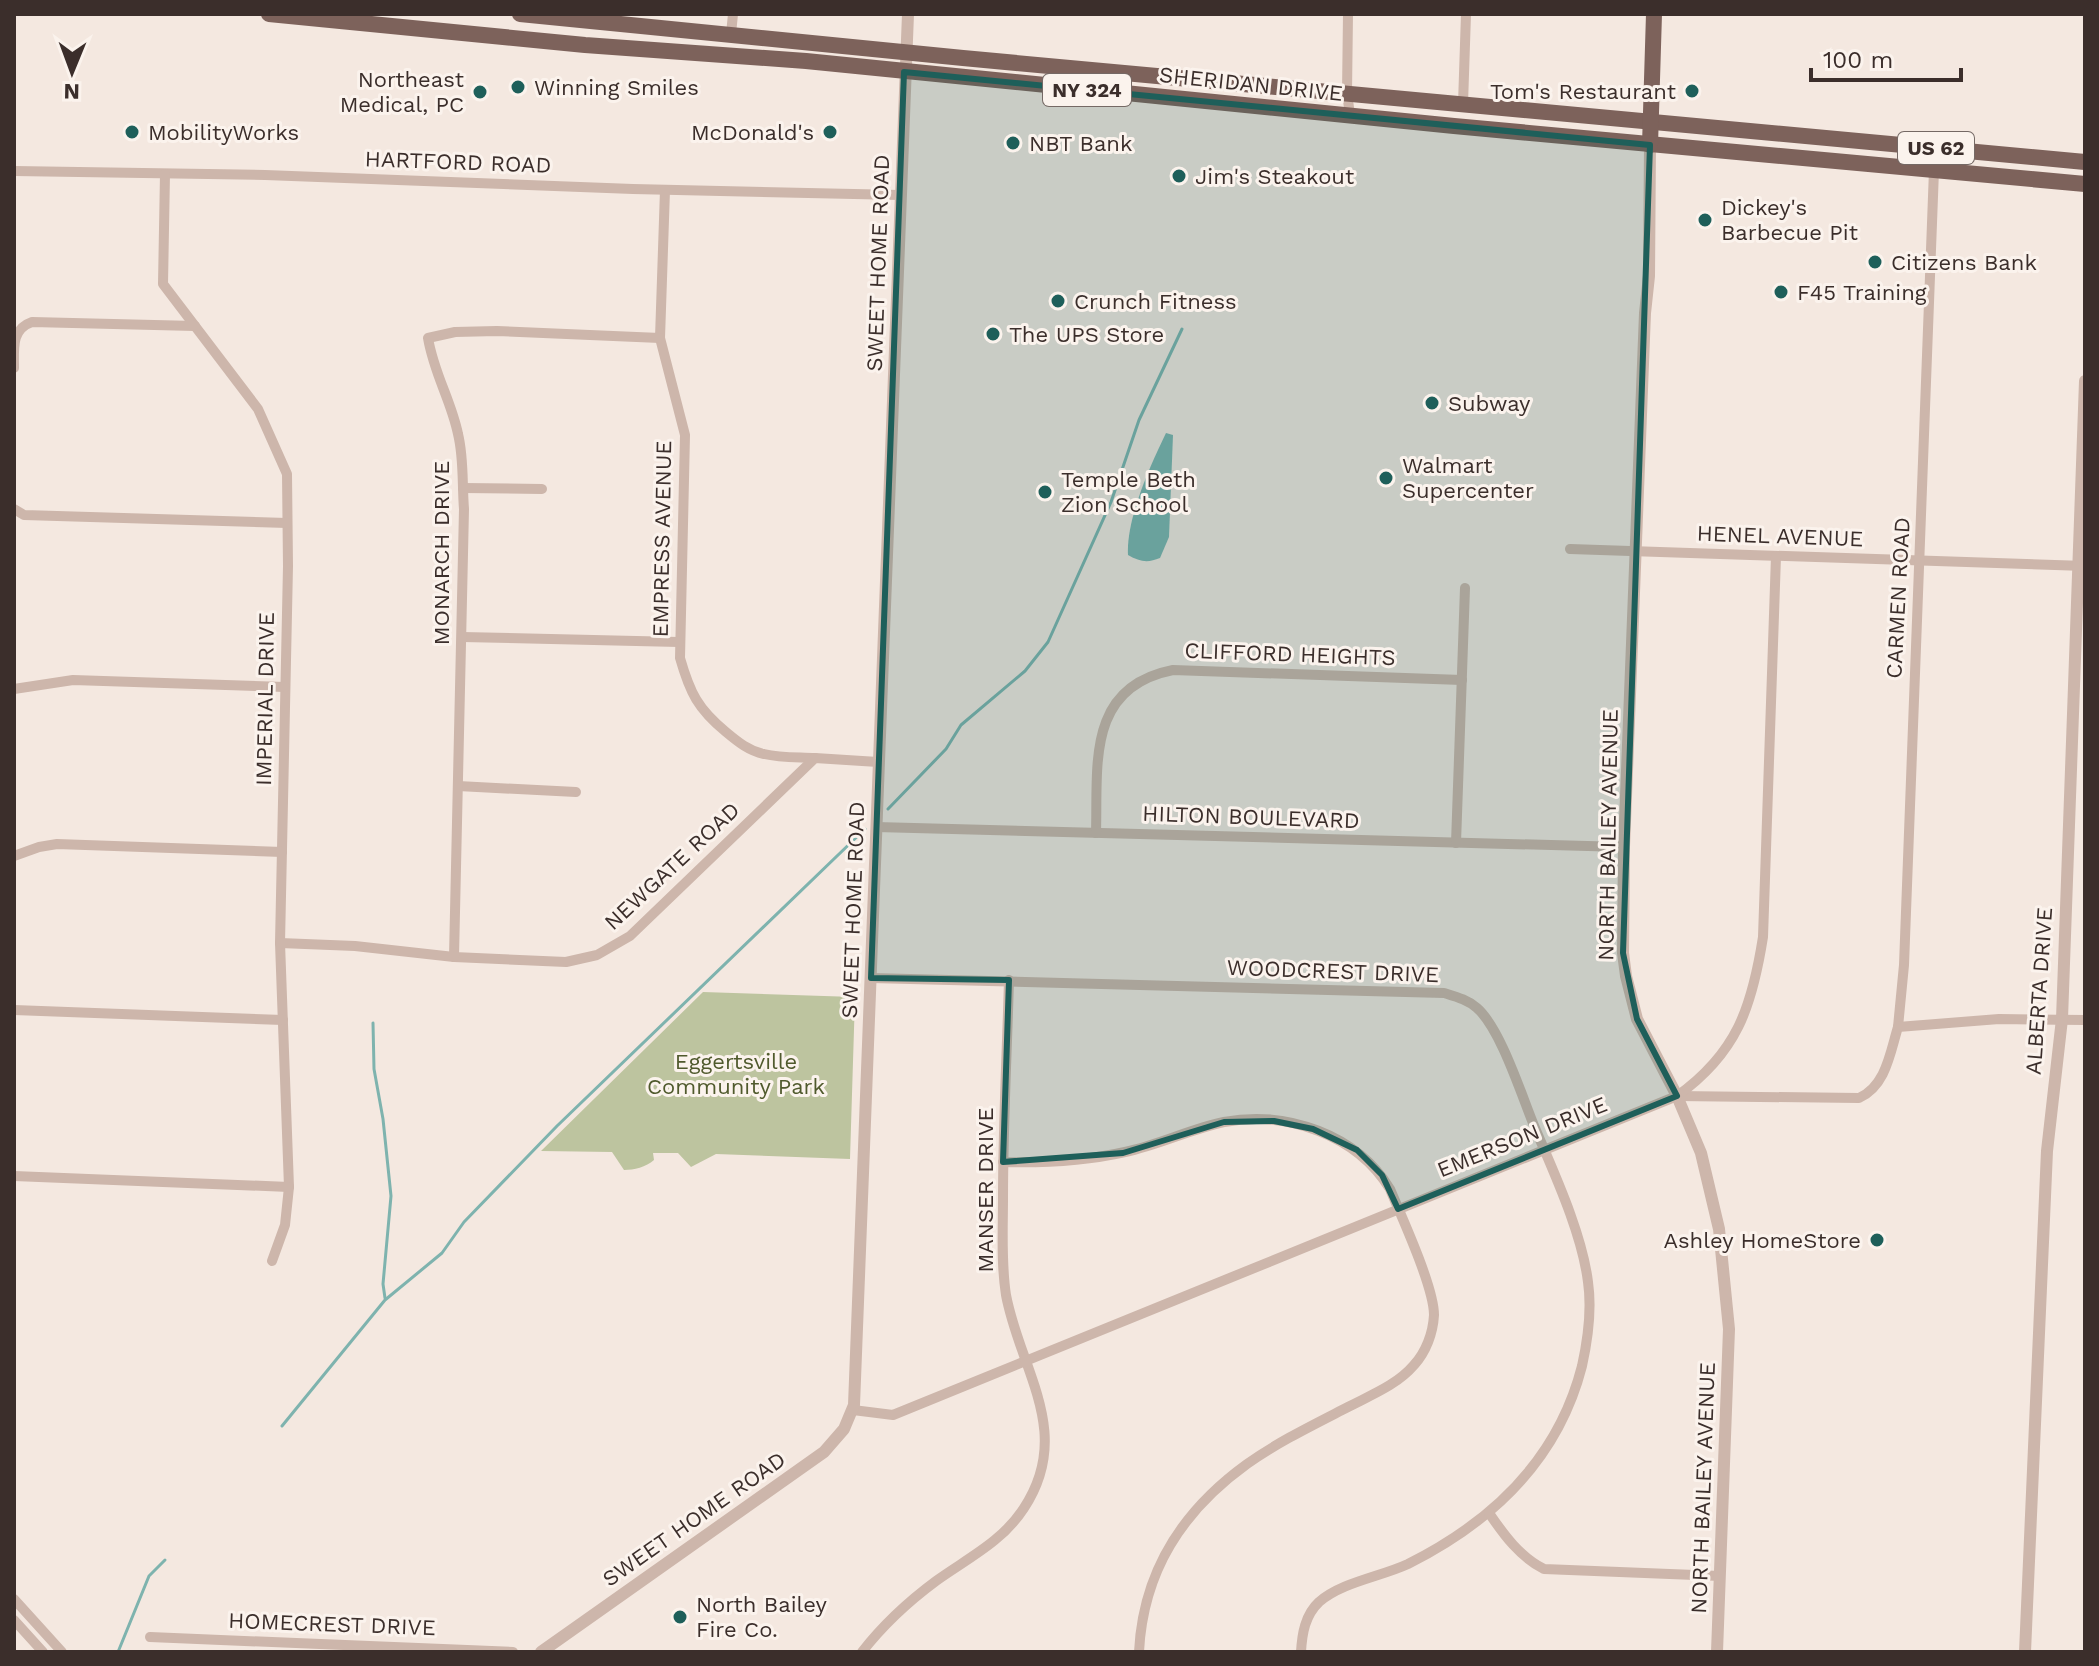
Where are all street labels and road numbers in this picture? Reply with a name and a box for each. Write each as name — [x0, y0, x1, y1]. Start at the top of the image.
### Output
street label: SHERIDAN DRIVE — [1158, 62, 1344, 106]
road number: NY 324 — [1043, 74, 1131, 106]
road number: US 62 — [1898, 132, 1974, 164]
street label: HARTFORD ROAD — [364, 146, 552, 178]
street label: SWEET HOME ROAD — [862, 154, 894, 372]
street label: EMPRESS AVENUE — [648, 440, 676, 638]
street label: MONARCH DRIVE — [429, 461, 454, 645]
street label: CARMEN ROAD — [1881, 517, 1915, 679]
street label: HENEL AVENUE — [1696, 521, 1864, 551]
street label: IMPERIAL DRIVE — [251, 612, 279, 786]
street label: CLIFFORD HEIGHTS — [1184, 638, 1396, 670]
street label: NORTH BAILEY AVENUE — [1593, 709, 1623, 961]
street label: NEWGATE ROAD — [599, 797, 745, 935]
street label: SWEET HOME ROAD — [837, 801, 869, 1019]
street label: HILTON BOULEVARD — [1142, 801, 1360, 833]
street label: ALBERTA DRIVE — [2021, 906, 2057, 1076]
street label: WOODCREST DRIVE — [1226, 955, 1440, 987]
street label: EMERSON DRIVE — [1433, 1092, 1611, 1182]
street label: MANSER DRIVE — [973, 1107, 998, 1273]
street label: NORTH BAILEY AVENUE — [1686, 1362, 1720, 1614]
street label: SWEET HOME ROAD — [598, 1446, 790, 1592]
street label: HOMECREST DRIVE — [228, 1608, 436, 1640]

